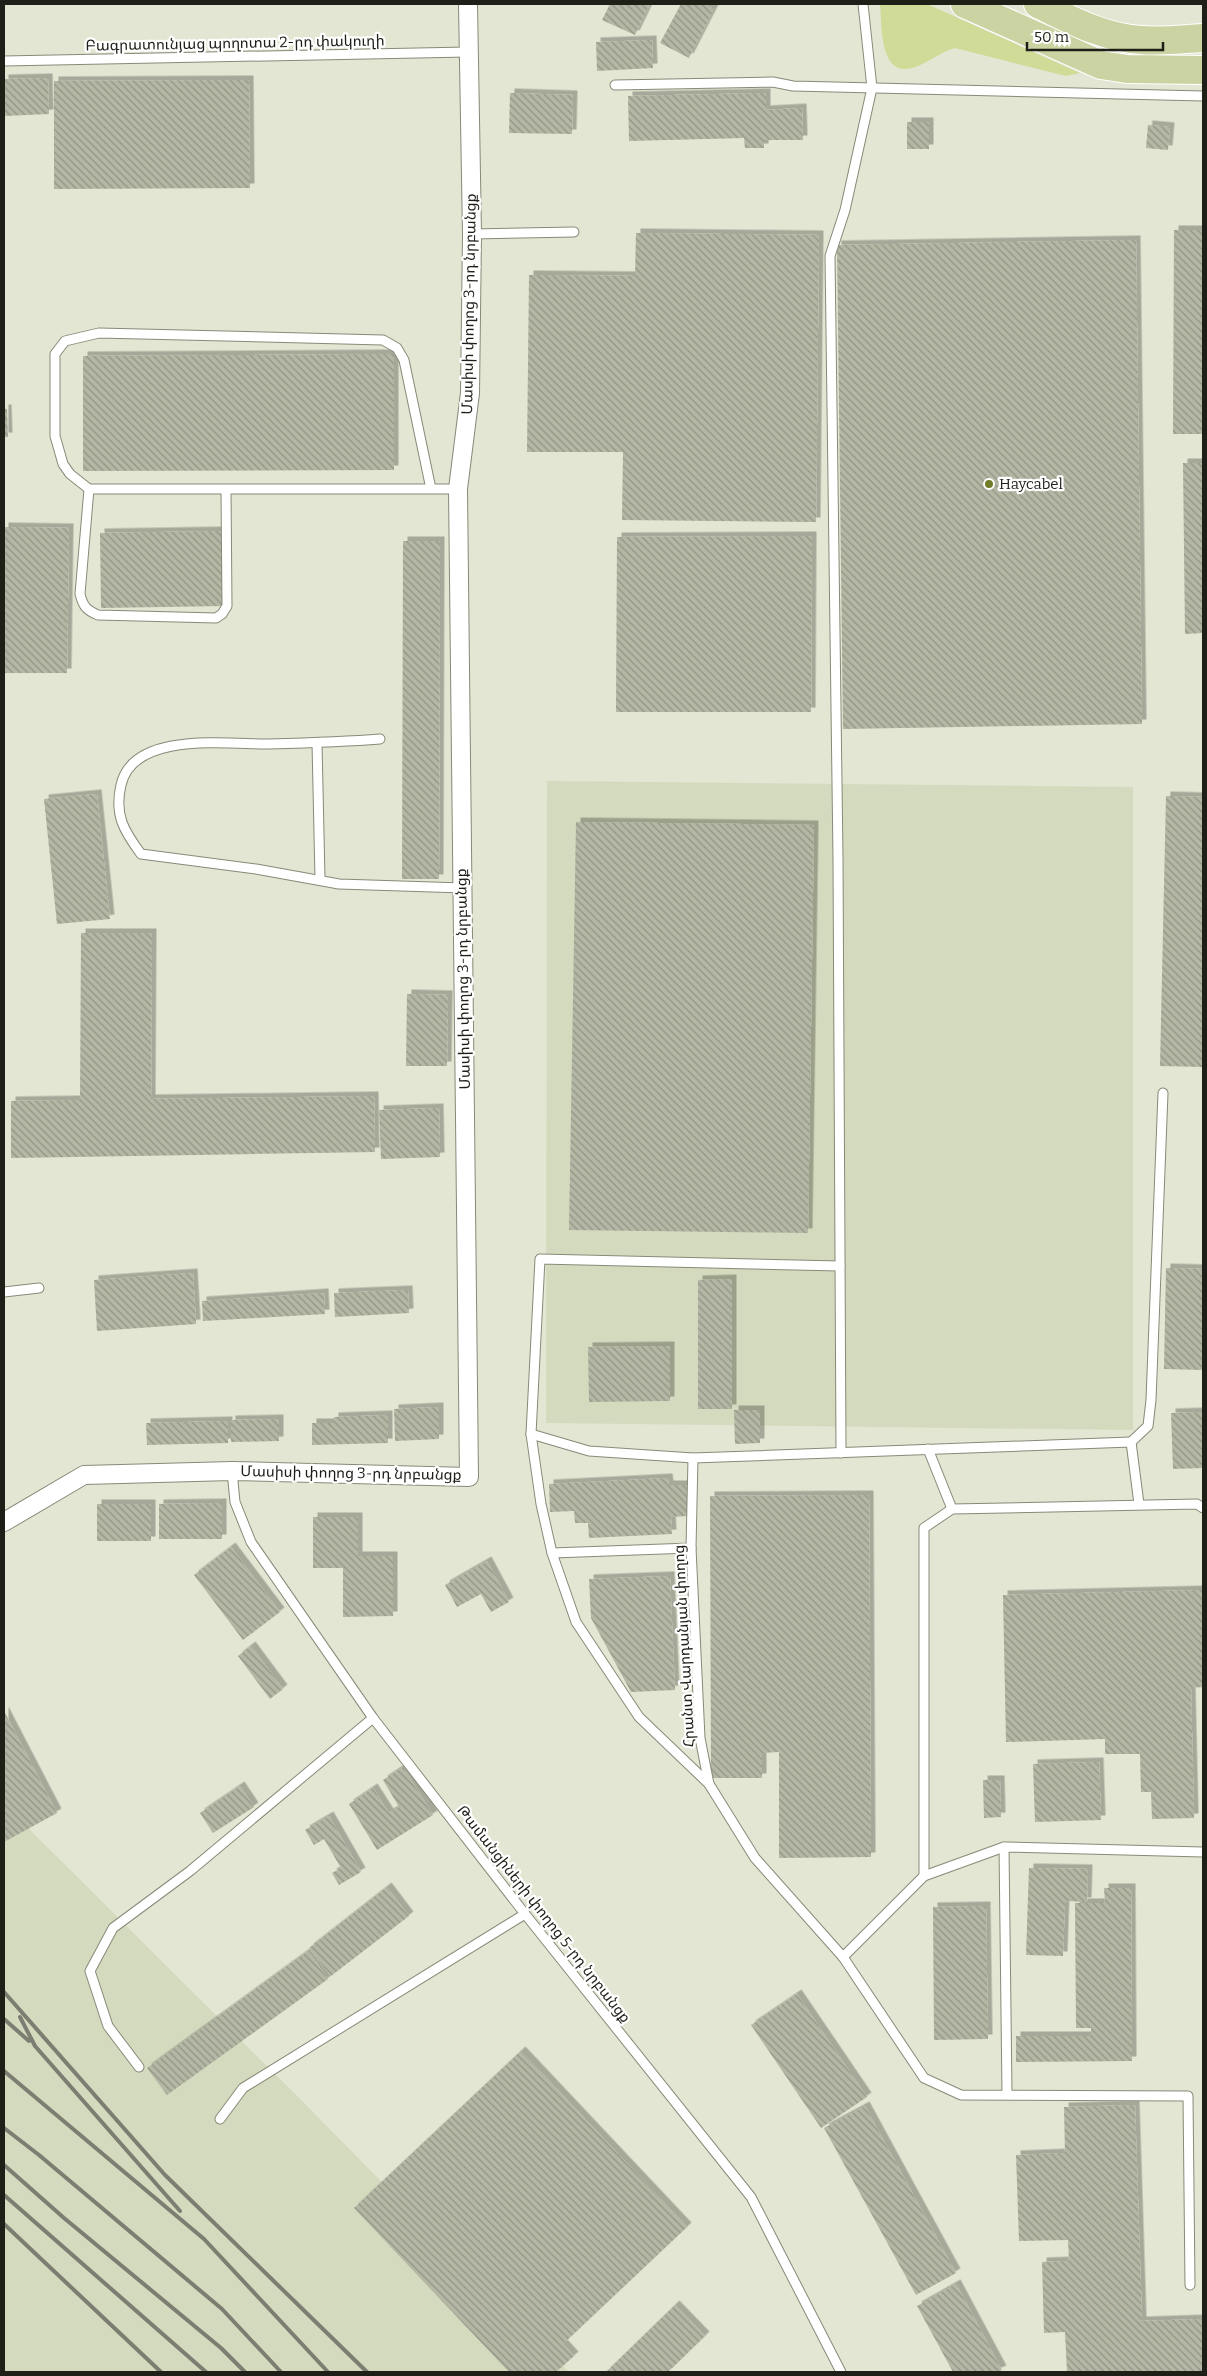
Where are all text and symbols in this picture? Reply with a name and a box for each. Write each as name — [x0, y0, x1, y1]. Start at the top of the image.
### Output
scale bar — [1027, 20, 1163, 52]
text: 50 m — [1034, 28, 1070, 46]
street label: Բագրատունյաց պողոտա 2-րդ փակուղի — [85, 31, 385, 55]
street label: Մասիսի փողոց 3-րդ նրբանցք — [458, 193, 480, 415]
place label: Haycabel — [999, 475, 1063, 493]
marker: Haycabel — [983, 478, 995, 490]
street label: Մասիսի փողոց 3-րդ նրբանցք — [452, 868, 474, 1090]
street label: Մասիսի փողոց 3-րդ նրբանցք — [240, 1462, 462, 1484]
street label: Հրանտ Վարդանյան փողոց — [670, 1544, 698, 1748]
street label: Թամանցիների փողոց 5-րդ նրբանցք — [453, 1802, 635, 2026]

